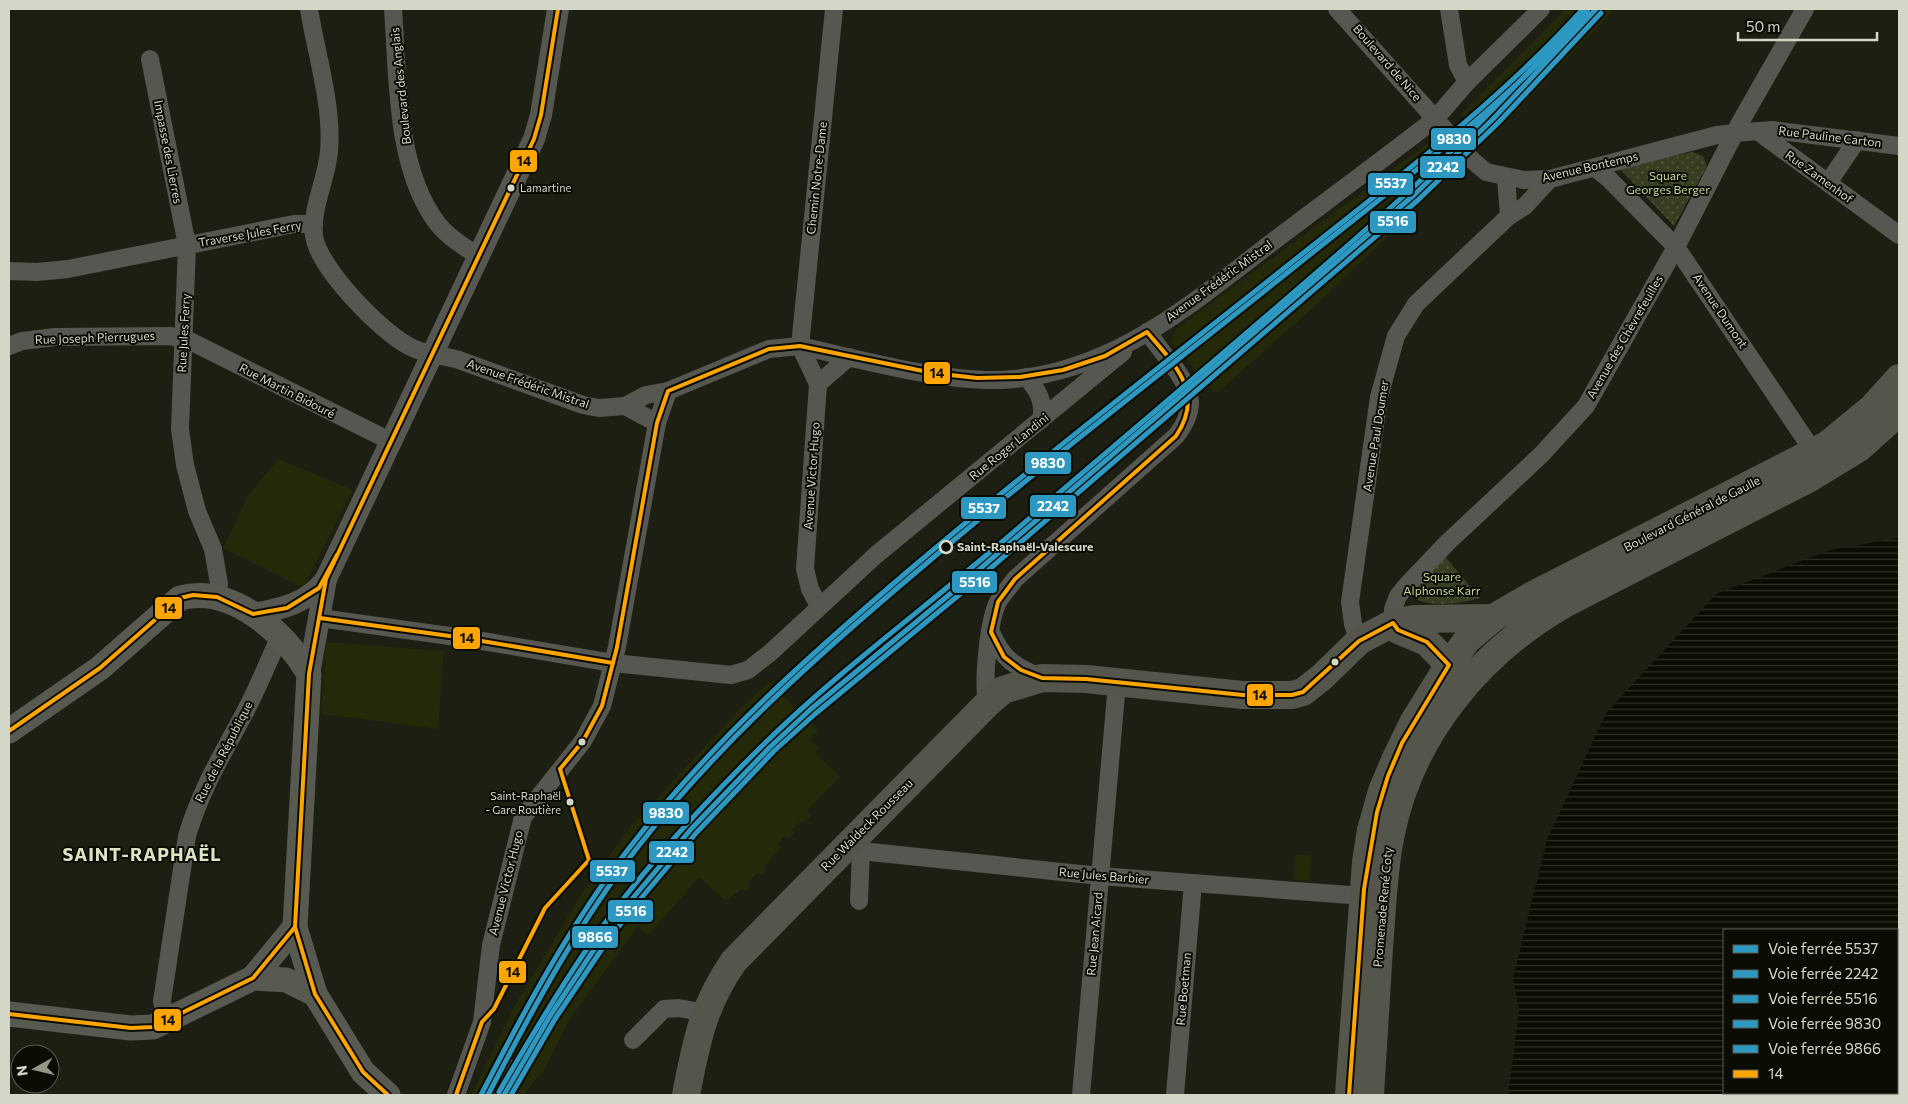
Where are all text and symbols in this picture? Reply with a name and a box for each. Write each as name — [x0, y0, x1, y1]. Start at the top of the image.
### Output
scale bar — [1738, 10, 1877, 42]
text: 50 m — [1746, 17, 1780, 35]
street label: Boulevard de Nice — [1351, 21, 1425, 104]
street label: Boulevard des Anglais — [387, 27, 413, 145]
street label: Impasse des Lierres — [152, 99, 186, 205]
street label: Chemin Notre-Dame — [803, 121, 829, 235]
street label: Rue Pauline Carton — [1778, 123, 1882, 149]
line badge: 9830 — [1430, 127, 1477, 151]
text: 9830 — [1437, 130, 1471, 147]
street label: Rue Zamenhof — [1783, 147, 1856, 206]
street label: Avenue Bontemps — [1540, 148, 1639, 184]
line badge: 14 — [509, 149, 538, 173]
text: 14 — [517, 152, 532, 169]
line badge: 2242 — [1419, 155, 1466, 179]
text: 2242 — [1427, 158, 1459, 175]
park label: Square Georges Berger — [1626, 168, 1710, 196]
line badge: 5537 — [1367, 172, 1414, 196]
text: 5537 — [1375, 174, 1407, 191]
place label: Lamartine — [520, 181, 571, 194]
marker: Lamartine — [506, 183, 516, 193]
line badge: 5516 — [1369, 210, 1417, 234]
text: 5516 — [1377, 212, 1409, 229]
street label: Traverse Jules Ferry — [197, 217, 303, 250]
street label: Avenue Frédéric Mistral — [1162, 237, 1274, 324]
street label: Avenue Dumont — [1691, 270, 1751, 351]
street label: Avenue des Chèvrefeuilles — [1583, 272, 1665, 401]
street label: Rue Jules Ferry — [174, 293, 193, 373]
street label: Rue Joseph Pierrugues — [35, 328, 155, 347]
street label: Avenue Frédéric Mistral — [465, 356, 591, 411]
street label: Rue Martin Bidouré — [237, 360, 338, 420]
line badge: 14 — [923, 361, 951, 385]
text: 14 — [930, 364, 945, 381]
street label: Avenue Paul Doumer — [1359, 379, 1391, 492]
street label: Rue Roger Landini — [966, 410, 1051, 482]
street label: Avenue Victor Hugo — [800, 422, 822, 530]
line badge: 9830 — [1024, 451, 1072, 475]
text: 9830 — [1031, 454, 1065, 471]
street label: Boulevard Général de Gaulle — [1621, 473, 1762, 554]
line badge: 2242 — [1029, 494, 1077, 518]
line badge: 5537 — [960, 496, 1007, 520]
text: 2242 — [1037, 497, 1069, 514]
text: 5537 — [968, 499, 1000, 516]
place label: Saint-Raphaël-Valescure — [957, 539, 1093, 553]
marker: Saint-Raphaël-Valescure — [939, 540, 953, 554]
park label: Square Alphonse Karr — [1403, 569, 1481, 597]
line badge: 5516 — [951, 570, 998, 594]
text: 5516 — [959, 573, 991, 590]
line badge: 14 — [154, 596, 183, 620]
text: 14 — [162, 599, 177, 616]
line badge: 14 — [452, 626, 481, 650]
text: 14 — [460, 629, 475, 646]
unlabelled marker — [1330, 657, 1340, 667]
line badge: 14 — [1246, 683, 1274, 707]
text: 14 — [1253, 686, 1268, 703]
street label: Rue de la République — [192, 699, 255, 804]
unlabelled marker — [577, 737, 587, 747]
street label: Rue Waldeck Rousseau — [818, 776, 915, 873]
place label: Saint-Raphaël - Gare Routière — [485, 789, 561, 816]
marker: Saint-Raphaël - Gare Routière — [565, 797, 575, 807]
line badge: 9830 — [642, 801, 690, 825]
text: 9830 — [649, 804, 683, 821]
street label: Avenue Victor Hugo — [485, 829, 525, 937]
line badge: 2242 — [648, 840, 695, 864]
district label: SAINT-RAPHAËL — [62, 843, 222, 865]
text: 2242 — [656, 843, 688, 860]
street label: Promenade René Coty — [1370, 846, 1394, 968]
line badge: 5537 — [589, 859, 636, 883]
text: 5537 — [596, 862, 628, 879]
street label: Rue Jules Barbier — [1058, 864, 1150, 887]
street label: Rue Jean Aicard — [1083, 892, 1106, 976]
line badge: 5516 — [607, 899, 654, 923]
text: 5516 — [615, 902, 647, 919]
line badge: 9866 — [571, 925, 619, 949]
text: 9866 — [578, 928, 613, 945]
legend — [1723, 929, 1898, 1094]
text: Voie ferrée 5537 — [1768, 939, 1878, 957]
street label: Rue Boetman — [1173, 952, 1193, 1026]
line badge: 14 — [498, 960, 527, 984]
text: 14 — [506, 963, 521, 980]
text: Voie ferrée 2242 — [1768, 964, 1878, 982]
text: Voie ferrée 5516 — [1768, 989, 1878, 1007]
line badge: 14 — [153, 1008, 182, 1032]
text: 14 — [161, 1011, 176, 1028]
text: Voie ferrée 9830 — [1768, 1014, 1881, 1032]
text: Voie ferrée 9866 — [1768, 1039, 1881, 1057]
north arrow — [10, 1044, 60, 1094]
text: N — [12, 1064, 31, 1077]
text: 14 — [1768, 1064, 1783, 1082]

